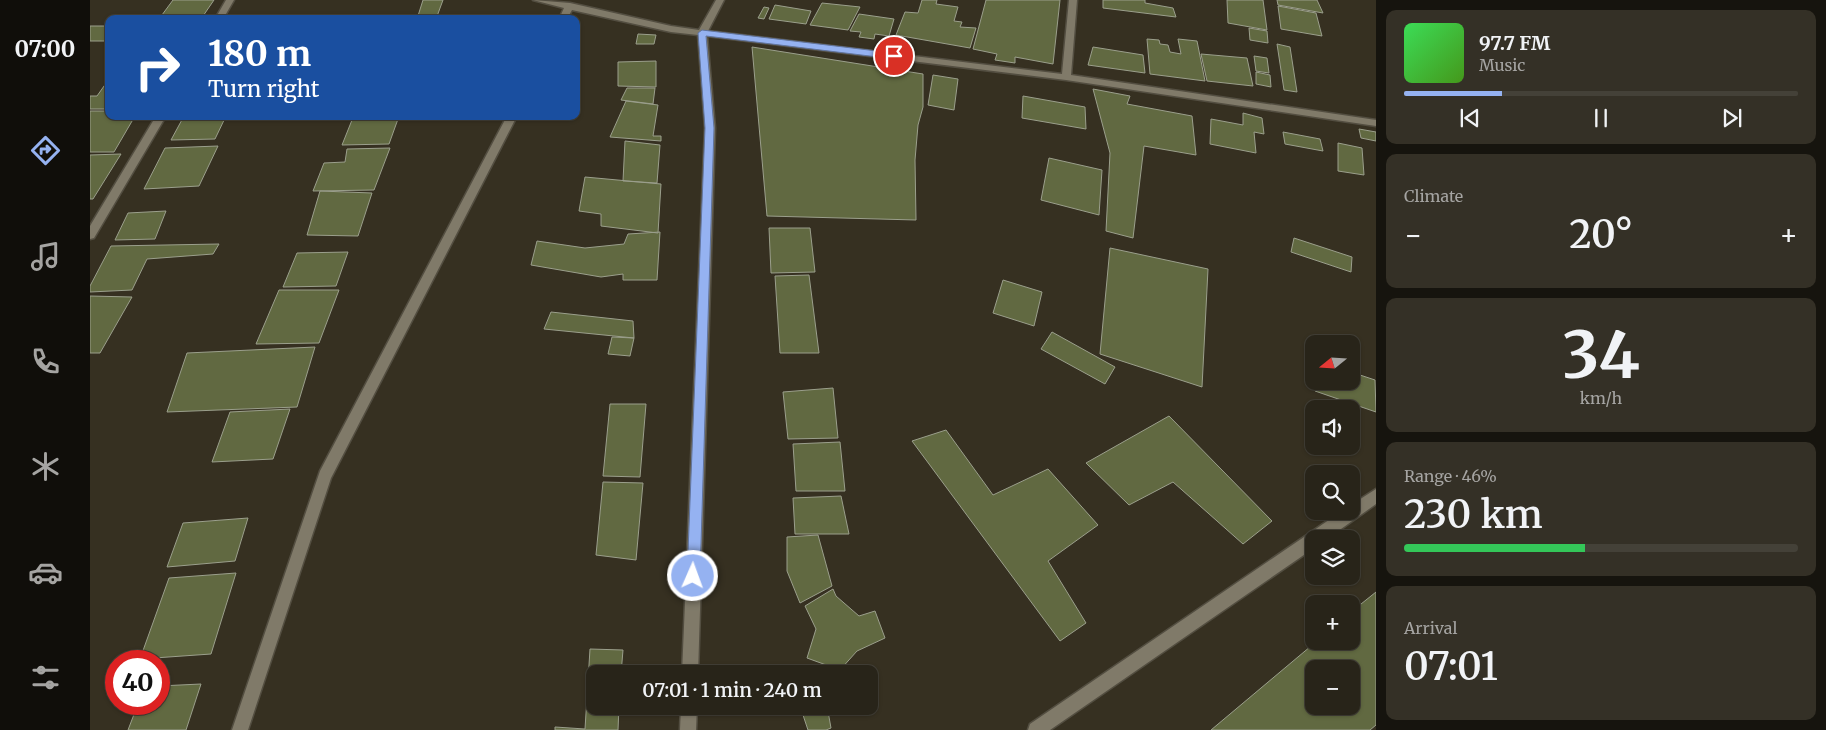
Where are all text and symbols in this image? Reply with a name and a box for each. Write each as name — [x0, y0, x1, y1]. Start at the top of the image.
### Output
text: 97.7 FM — [1479, 31, 1550, 55]
text: 180 m — [208, 32, 311, 76]
text: 07:00 — [15, 35, 75, 63]
icon: right — [125, 35, 190, 100]
pin — [873, 35, 915, 77]
icon: arrive — [880, 42, 908, 70]
text: Music — [1479, 55, 1525, 75]
text: Turn right — [208, 75, 319, 103]
icon: previous — [1456, 104, 1484, 132]
icon: pause — [1587, 104, 1615, 132]
icon: next — [1718, 104, 1746, 132]
icon: directions — [28, 133, 63, 168]
text: Climate — [1404, 186, 1463, 206]
text: 20° — [1569, 211, 1633, 258]
text: − — [1404, 217, 1423, 253]
text: + — [1779, 217, 1798, 253]
icon: music — [28, 239, 63, 274]
text: 34 — [1562, 314, 1640, 396]
north arrow — [1305, 335, 1360, 390]
map controls — [1305, 335, 1360, 715]
icon: phone — [28, 344, 63, 379]
text: km/h — [1580, 388, 1622, 408]
button: sound — [1305, 400, 1360, 455]
icon: climate — [28, 449, 63, 484]
button: search — [1305, 465, 1360, 520]
text: Range · 46% — [1404, 466, 1497, 486]
text: 230 km — [1404, 491, 1543, 538]
button: layers — [1305, 530, 1360, 585]
position arrow — [666, 549, 718, 601]
icon: car — [28, 555, 63, 590]
button: + — [1305, 595, 1360, 650]
text: Arrival — [1404, 618, 1457, 638]
text: 07:01 — [1404, 643, 1498, 690]
speed limit sign: 40 — [105, 650, 170, 715]
icon: filters — [28, 660, 63, 695]
button: − — [1305, 660, 1360, 715]
text: 07:01 · 1 min · 240 m — [642, 678, 822, 702]

